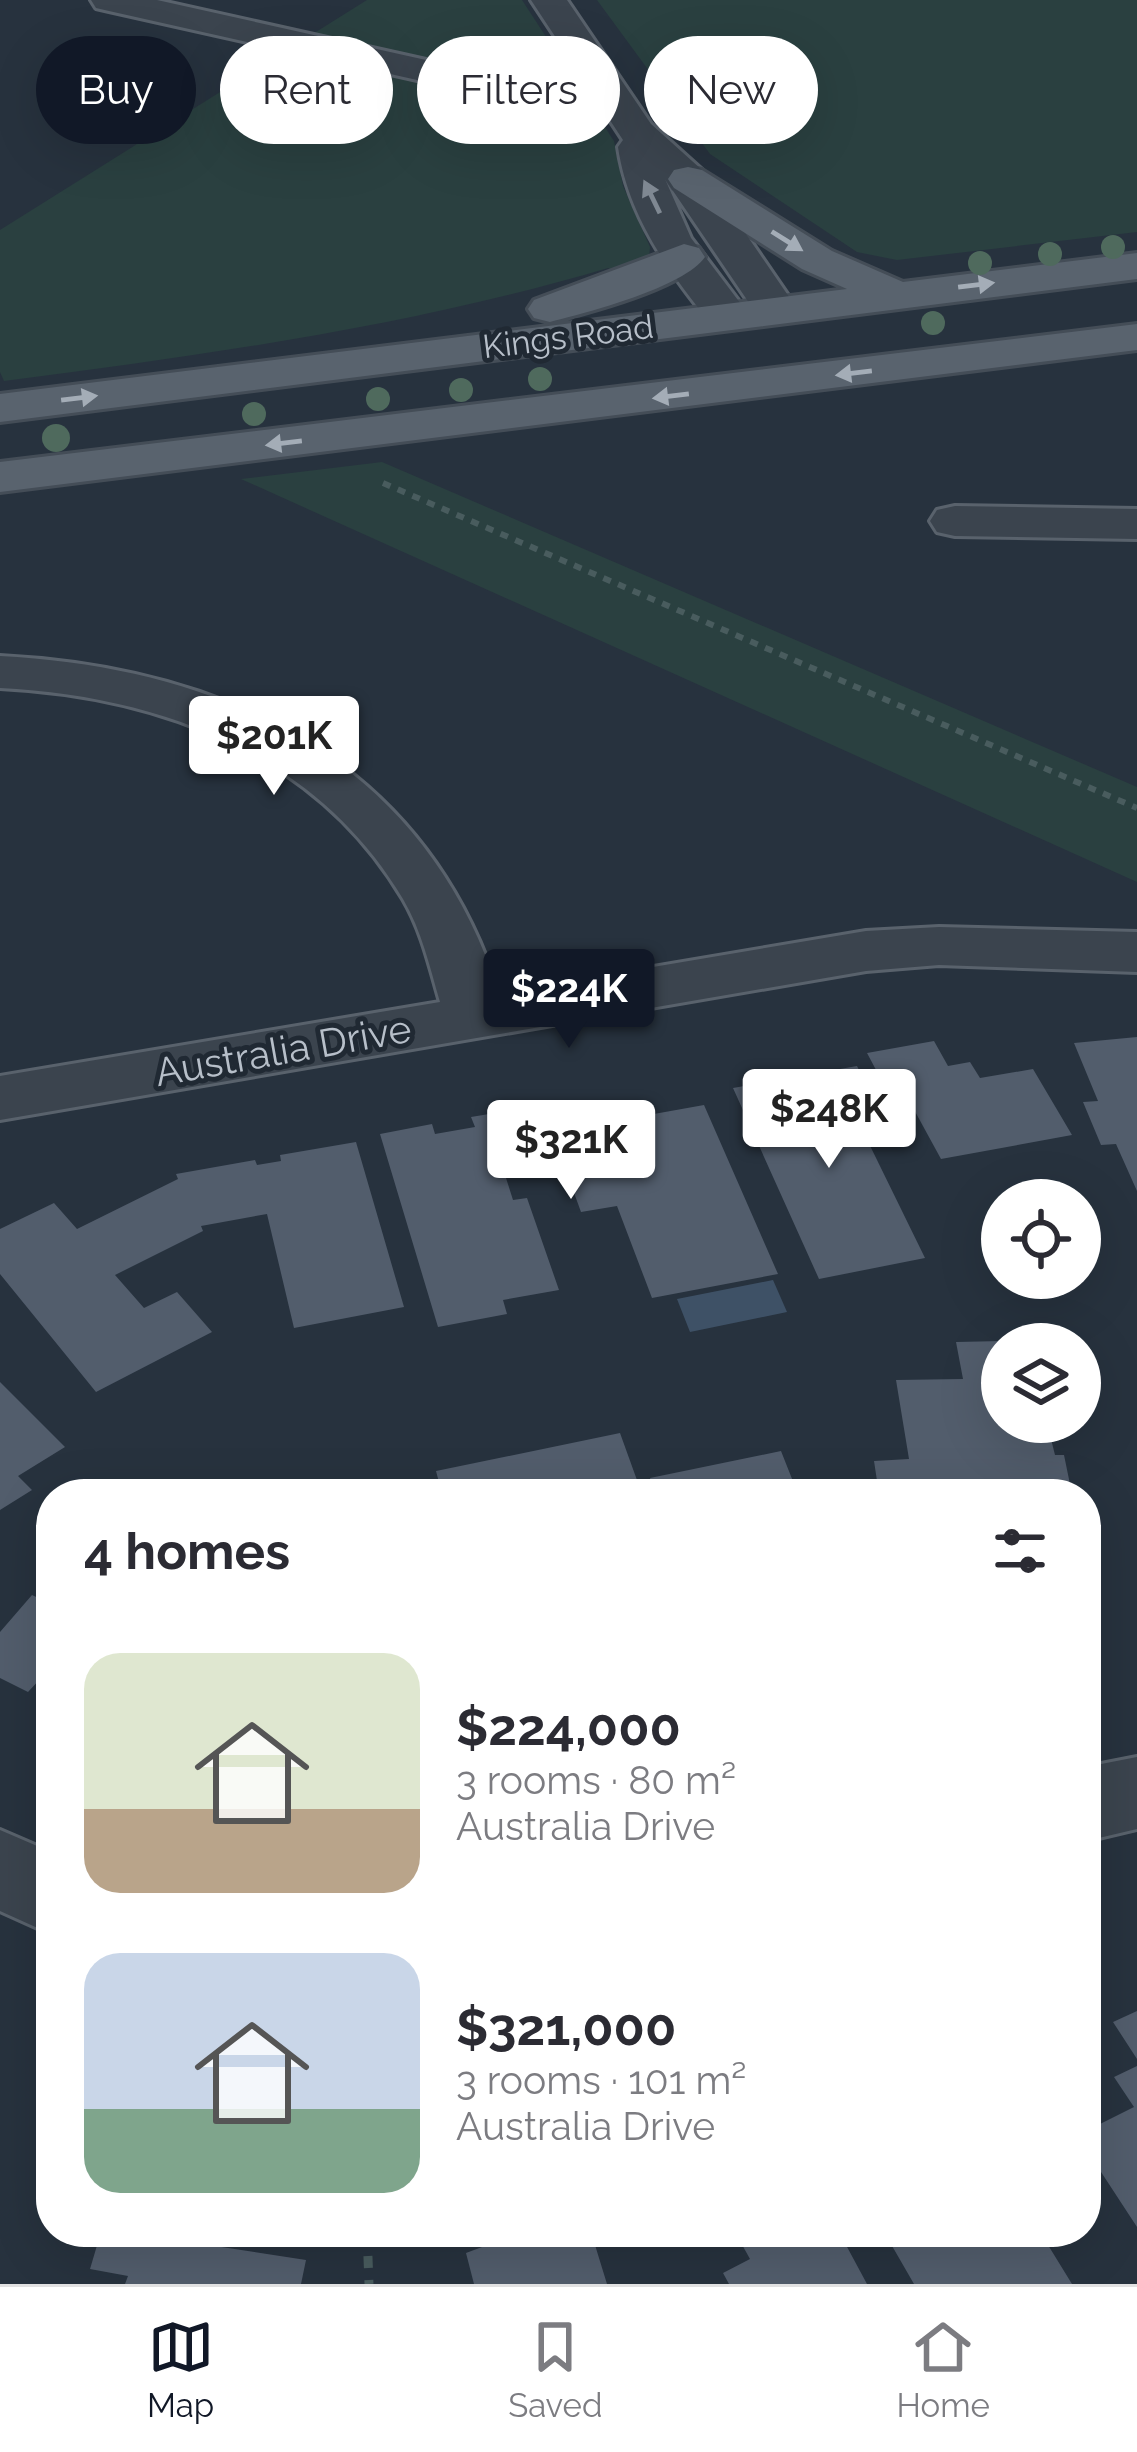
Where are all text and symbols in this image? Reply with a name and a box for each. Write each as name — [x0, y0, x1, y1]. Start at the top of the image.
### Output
chip: Buy — [36, 36, 196, 144]
chip: Rent — [220, 36, 393, 144]
chip: Filters — [417, 36, 620, 144]
chip: New — [644, 36, 818, 144]
one-way arrow — [642, 180, 662, 214]
one-way arrow — [771, 230, 803, 252]
one-way arrow — [958, 276, 995, 295]
street label: Kings Road — [481, 307, 656, 366]
one-way arrow — [835, 363, 872, 382]
one-way arrow — [652, 386, 689, 405]
one-way arrow — [61, 389, 98, 408]
one-way arrow — [265, 433, 302, 452]
pin: $201K — [190, 696, 358, 798]
text: $201K — [216, 712, 332, 758]
pin: $224K — [485, 949, 653, 1051]
text: $224K — [510, 965, 628, 1011]
street label: Australia Drive — [151, 1005, 415, 1095]
pin: $248K — [745, 1069, 913, 1171]
text: $248K — [770, 1085, 888, 1131]
pin: $321K — [487, 1100, 655, 1202]
text: $321K — [514, 1116, 628, 1162]
map controls — [981, 1179, 1101, 1443]
button: locate — [981, 1179, 1101, 1299]
button: layers — [981, 1323, 1101, 1443]
icon: filters — [987, 1518, 1053, 1584]
text: 4 homes — [84, 1521, 290, 1581]
text: $224,000 — [456, 1697, 681, 1757]
icon: home — [180, 1701, 324, 1845]
text: 3 rooms · 80 m² — [456, 1757, 736, 1803]
text: Australia Drive — [456, 1803, 715, 1849]
text: $321,000 — [456, 1997, 676, 2057]
icon: home — [180, 2001, 324, 2145]
text: 3 rooms · 101 m² — [456, 2057, 746, 2103]
text: Australia Drive — [456, 2103, 715, 2149]
tab: Map — [147, 2314, 214, 2425]
tab: Saved — [508, 2314, 603, 2425]
tab: Home — [897, 2314, 990, 2425]

